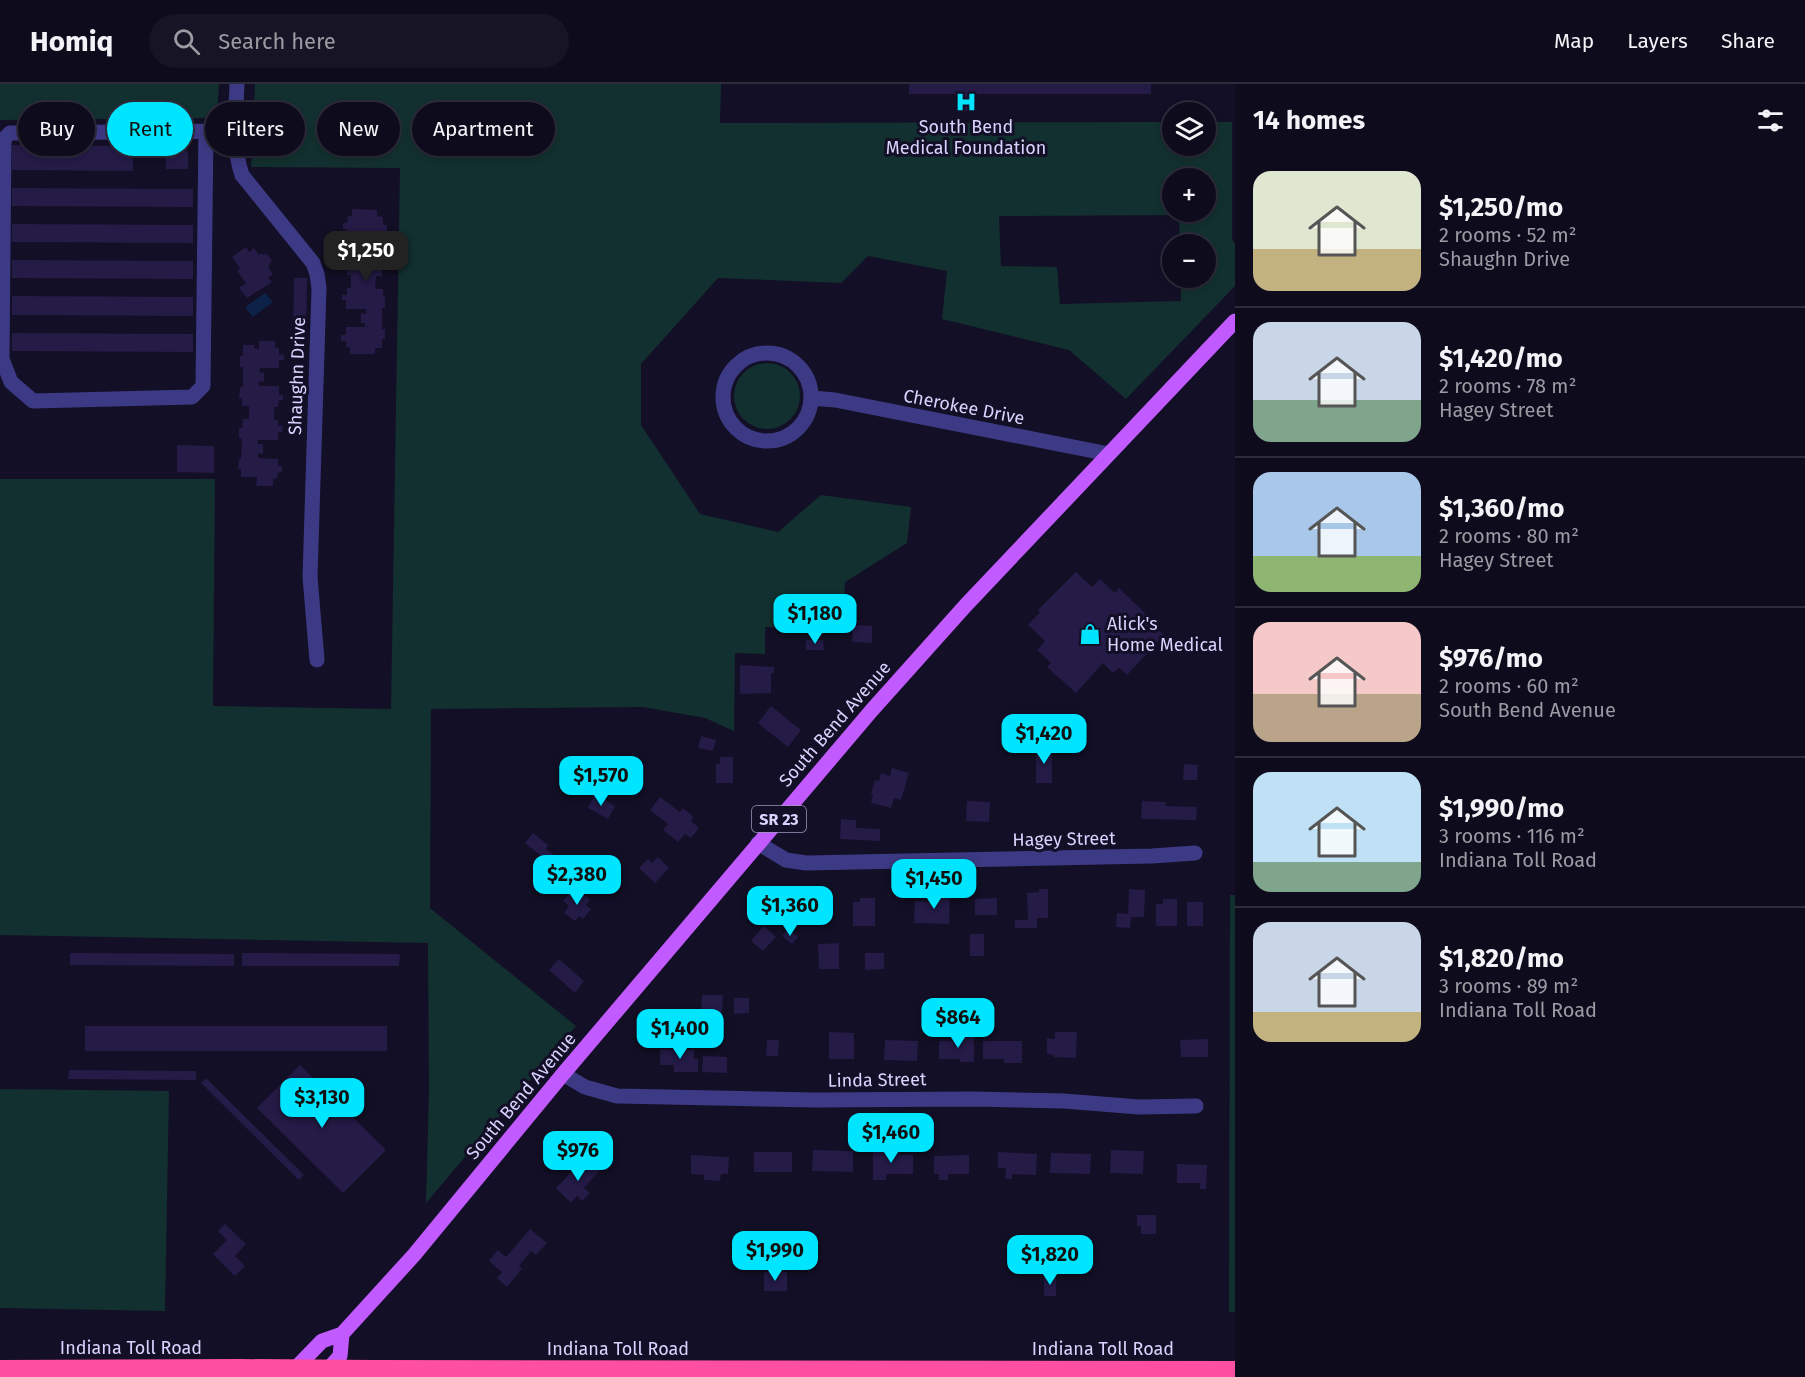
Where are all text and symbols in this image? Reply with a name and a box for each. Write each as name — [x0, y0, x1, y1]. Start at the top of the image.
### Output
search box — [149, 14, 569, 68]
text: Homiq — [30, 25, 113, 58]
icon: search — [170, 25, 203, 58]
text: Search here — [218, 28, 336, 55]
text: Map — [1554, 28, 1594, 54]
text: Layers — [1627, 28, 1688, 54]
text: Share — [1721, 28, 1775, 54]
hospital icon: South Bend Medical Foundation — [954, 90, 978, 114]
chip: Buy — [18, 102, 95, 156]
chip: Rent — [107, 102, 193, 156]
chip: Filters — [205, 102, 305, 156]
chip: New — [317, 102, 400, 156]
chip: Apartment — [412, 102, 555, 156]
map controls — [1162, 102, 1216, 288]
button: layers — [1162, 102, 1216, 156]
icon: filters — [1754, 104, 1787, 137]
text: 14 homes — [1253, 105, 1365, 136]
place label: South Bend Medical Foundation — [886, 116, 1046, 159]
button: + — [1162, 168, 1216, 222]
text: $1,250/mo — [1439, 192, 1563, 223]
icon: home — [1301, 195, 1373, 267]
text: 2 rooms · 52 m² — [1439, 223, 1577, 247]
pin: $1,250 — [317, 231, 415, 282]
button: − — [1162, 234, 1216, 288]
text: $1,250 — [337, 238, 395, 262]
text: Shaughn Drive — [1439, 247, 1570, 271]
street label: Shaughn Drive — [284, 317, 310, 435]
text: $1,420/mo — [1439, 343, 1563, 374]
icon: home — [1301, 346, 1373, 418]
text: 2 rooms · 78 m² — [1439, 374, 1576, 398]
street label: Cherokee Drive — [902, 384, 1026, 430]
text: Hagey Street — [1439, 398, 1554, 422]
text: $1,360/mo — [1439, 493, 1564, 524]
icon: home — [1301, 496, 1373, 568]
text: 2 rooms · 80 m² — [1439, 524, 1579, 548]
text: Hagey Street — [1439, 548, 1554, 572]
pin: $1,180 — [766, 594, 864, 645]
text: $1,180 — [788, 601, 842, 625]
place label: Alick's Home Medical — [1107, 613, 1223, 656]
shop icon: Alick's Home Medical — [1078, 622, 1102, 646]
text: $976/mo — [1439, 643, 1543, 674]
icon: home — [1301, 646, 1373, 718]
street label: South Bend Avenue — [774, 657, 896, 791]
text: 2 rooms · 60 m² — [1439, 674, 1579, 698]
text: South Bend Avenue — [1439, 698, 1616, 722]
pin: $1,420 — [995, 714, 1093, 765]
text: $1,420 — [1016, 721, 1072, 745]
pin: $1,570 — [552, 756, 650, 807]
text: $1,570 — [573, 763, 629, 787]
text: $1,990/mo — [1439, 793, 1564, 824]
icon: home — [1301, 796, 1373, 868]
road number: SR 23 — [752, 806, 806, 832]
text: 3 rooms · 116 m² — [1439, 824, 1585, 848]
street label: Hagey Street — [1012, 827, 1116, 851]
text: Indiana Toll Road — [1439, 848, 1597, 872]
pin: $2,380 — [528, 855, 626, 906]
pin: $1,450 — [885, 859, 983, 910]
text: $2,380 — [547, 862, 607, 886]
text: $1,450 — [905, 866, 963, 890]
pin: $1,360 — [741, 886, 839, 937]
text: $1,360 — [761, 893, 819, 917]
text: $1,820/mo — [1439, 943, 1564, 974]
icon: home — [1301, 946, 1373, 1018]
text: 3 rooms · 89 m² — [1439, 974, 1578, 998]
pin: $864 — [922, 998, 994, 1049]
text: Indiana Toll Road — [1439, 998, 1597, 1022]
text: $864 — [935, 1005, 981, 1029]
pin: $1,400 — [631, 1009, 729, 1060]
text: $1,400 — [651, 1016, 709, 1040]
street label: South Bend Avenue — [461, 1028, 581, 1164]
street label: Linda Street — [827, 1068, 927, 1092]
pin: $3,130 — [273, 1078, 371, 1129]
text: $3,130 — [294, 1085, 350, 1109]
pin: $1,460 — [842, 1113, 940, 1164]
text: $1,460 — [862, 1120, 920, 1144]
pin: $976 — [542, 1131, 614, 1182]
text: $976 — [557, 1138, 599, 1162]
pin: $1,990 — [726, 1231, 824, 1282]
pin: $1,820 — [1001, 1235, 1099, 1286]
text: $1,990 — [746, 1238, 804, 1262]
text: $1,820 — [1021, 1242, 1079, 1266]
street label: Indiana Toll Road — [60, 1337, 202, 1359]
street label: Indiana Toll Road — [547, 1338, 689, 1360]
street label: Indiana Toll Road — [1032, 1338, 1174, 1360]

